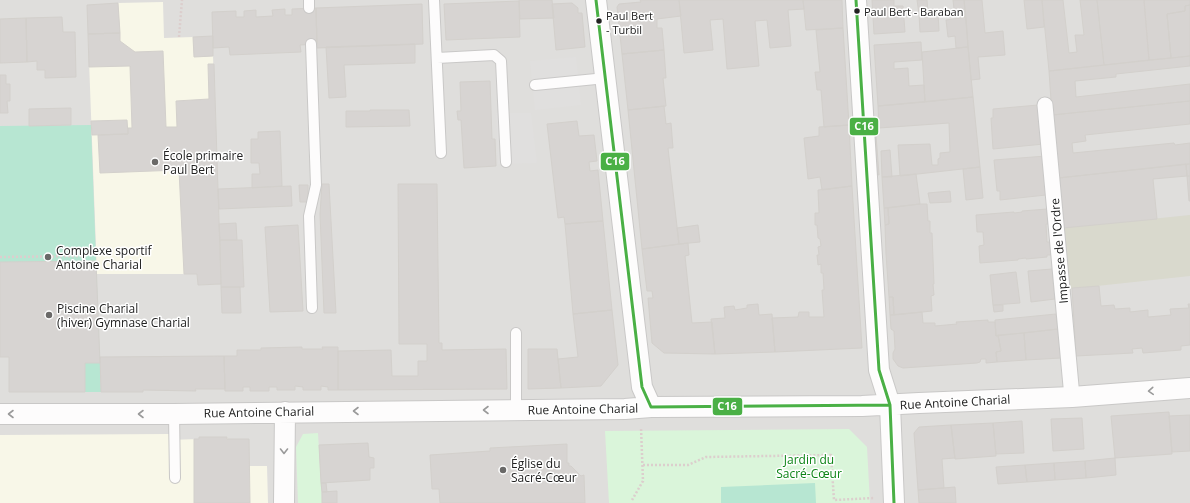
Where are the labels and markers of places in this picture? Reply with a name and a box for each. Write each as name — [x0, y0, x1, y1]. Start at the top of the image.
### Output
place label: Paul Bert - Baraban — [864, 4, 963, 19]
marker: Paul Bert - Baraban — [852, 6, 862, 16]
place label: Paul Bert - Turbil — [606, 8, 653, 37]
marker: Paul Bert - Turbil — [594, 16, 604, 26]
place label: École primaire Paul Bert — [163, 147, 244, 178]
marker: École primaire Paul Bert — [150, 157, 160, 167]
place label: Complexe sportif Antoine Charial — [56, 242, 153, 273]
marker: Complexe sportif Antoine Charial — [43, 252, 53, 262]
place label: Piscine Charial (hiver) Gymnase Charial — [57, 300, 190, 331]
marker: Piscine Charial (hiver) Gymnase Charial — [44, 310, 54, 320]
place label: Église du Sacré-Cœur — [511, 455, 577, 486]
marker: Église du Sacré-Cœur — [498, 465, 508, 475]

